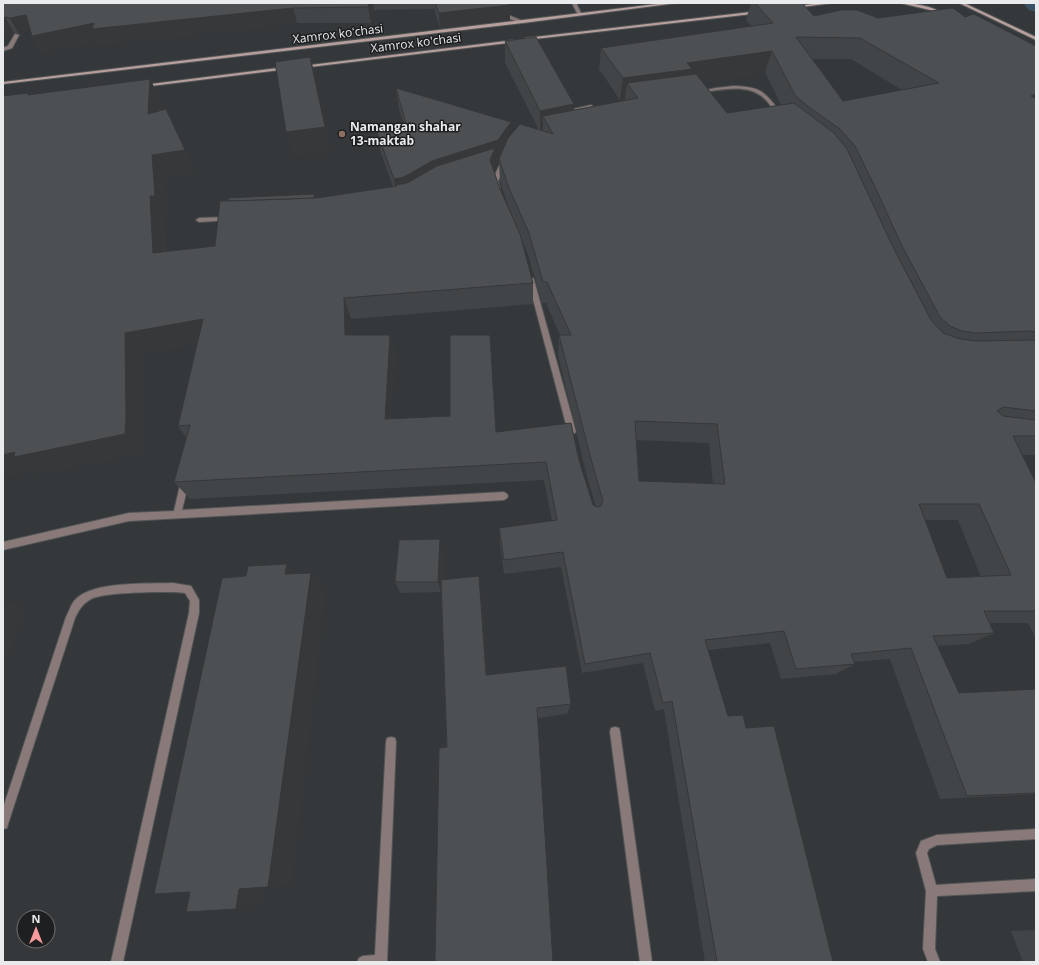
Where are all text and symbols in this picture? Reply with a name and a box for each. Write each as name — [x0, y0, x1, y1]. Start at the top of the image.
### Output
street label: Xamrox koʻchasi — [292, 20, 384, 47]
street label: Xamrox ko'chasi — [370, 29, 462, 56]
place label: Namangan shahar 13-maktab — [350, 118, 461, 149]
marker: Namangan shahar 13-maktab — [337, 129, 347, 139]
north arrow — [16, 909, 56, 949]
text: N — [32, 911, 40, 926]

